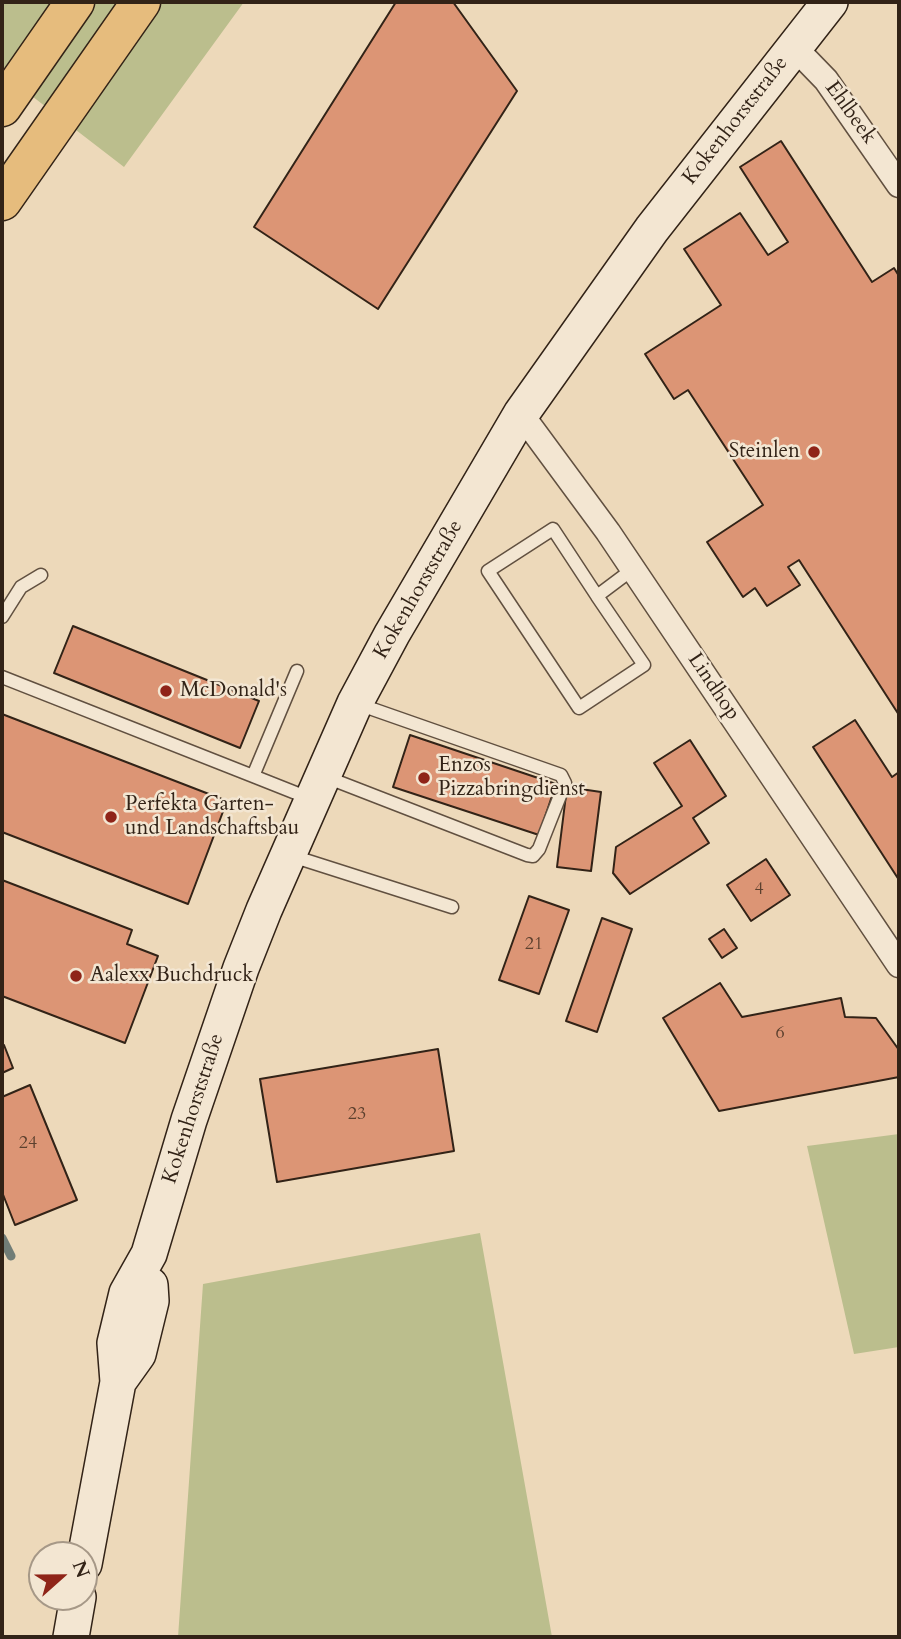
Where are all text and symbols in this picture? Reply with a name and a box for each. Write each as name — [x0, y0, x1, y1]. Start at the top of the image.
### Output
street label: Kokenhorststraße — [678, 52, 794, 190]
street label: Ehlbeek — [819, 77, 881, 149]
place label: Steinlen — [729, 439, 800, 465]
marker: Steinlen — [806, 444, 822, 460]
street label: Kokenhorststraße — [369, 516, 469, 664]
street label: Lindhop — [681, 649, 745, 725]
place label: McDonald's — [180, 678, 287, 704]
marker: McDonald's — [158, 683, 174, 699]
place label: Enzos Pizzabringdienst — [438, 753, 585, 803]
marker: Enzos Pizzabringdienst — [416, 770, 432, 786]
place label: Perfekta Garten- und Landschaftsbau — [125, 792, 299, 842]
marker: Perfekta Garten- und Landschaftsbau — [103, 809, 119, 825]
house number: 4 — [754, 879, 764, 901]
house number: 21 — [525, 934, 543, 956]
place label: Aalexx Buchdruck — [90, 963, 253, 989]
marker: Aalexx Buchdruck — [68, 968, 84, 984]
house number: 6 — [775, 1023, 785, 1045]
street label: Kokenhorststraße — [158, 1031, 230, 1187]
house number: 23 — [348, 1104, 366, 1126]
house number: 24 — [19, 1133, 37, 1155]
north arrow — [28, 1541, 98, 1611]
text: N — [66, 1557, 96, 1582]

